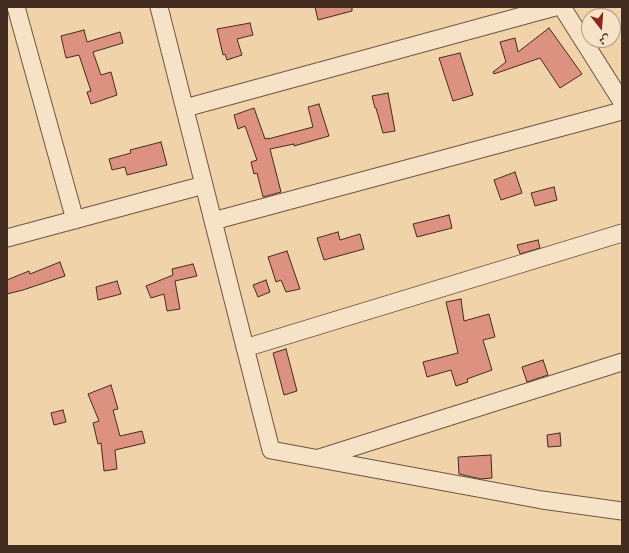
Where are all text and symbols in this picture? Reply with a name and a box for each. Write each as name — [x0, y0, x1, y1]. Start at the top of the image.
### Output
north arrow — [581, 8, 621, 48]
text: ش — [598, 32, 611, 46]

